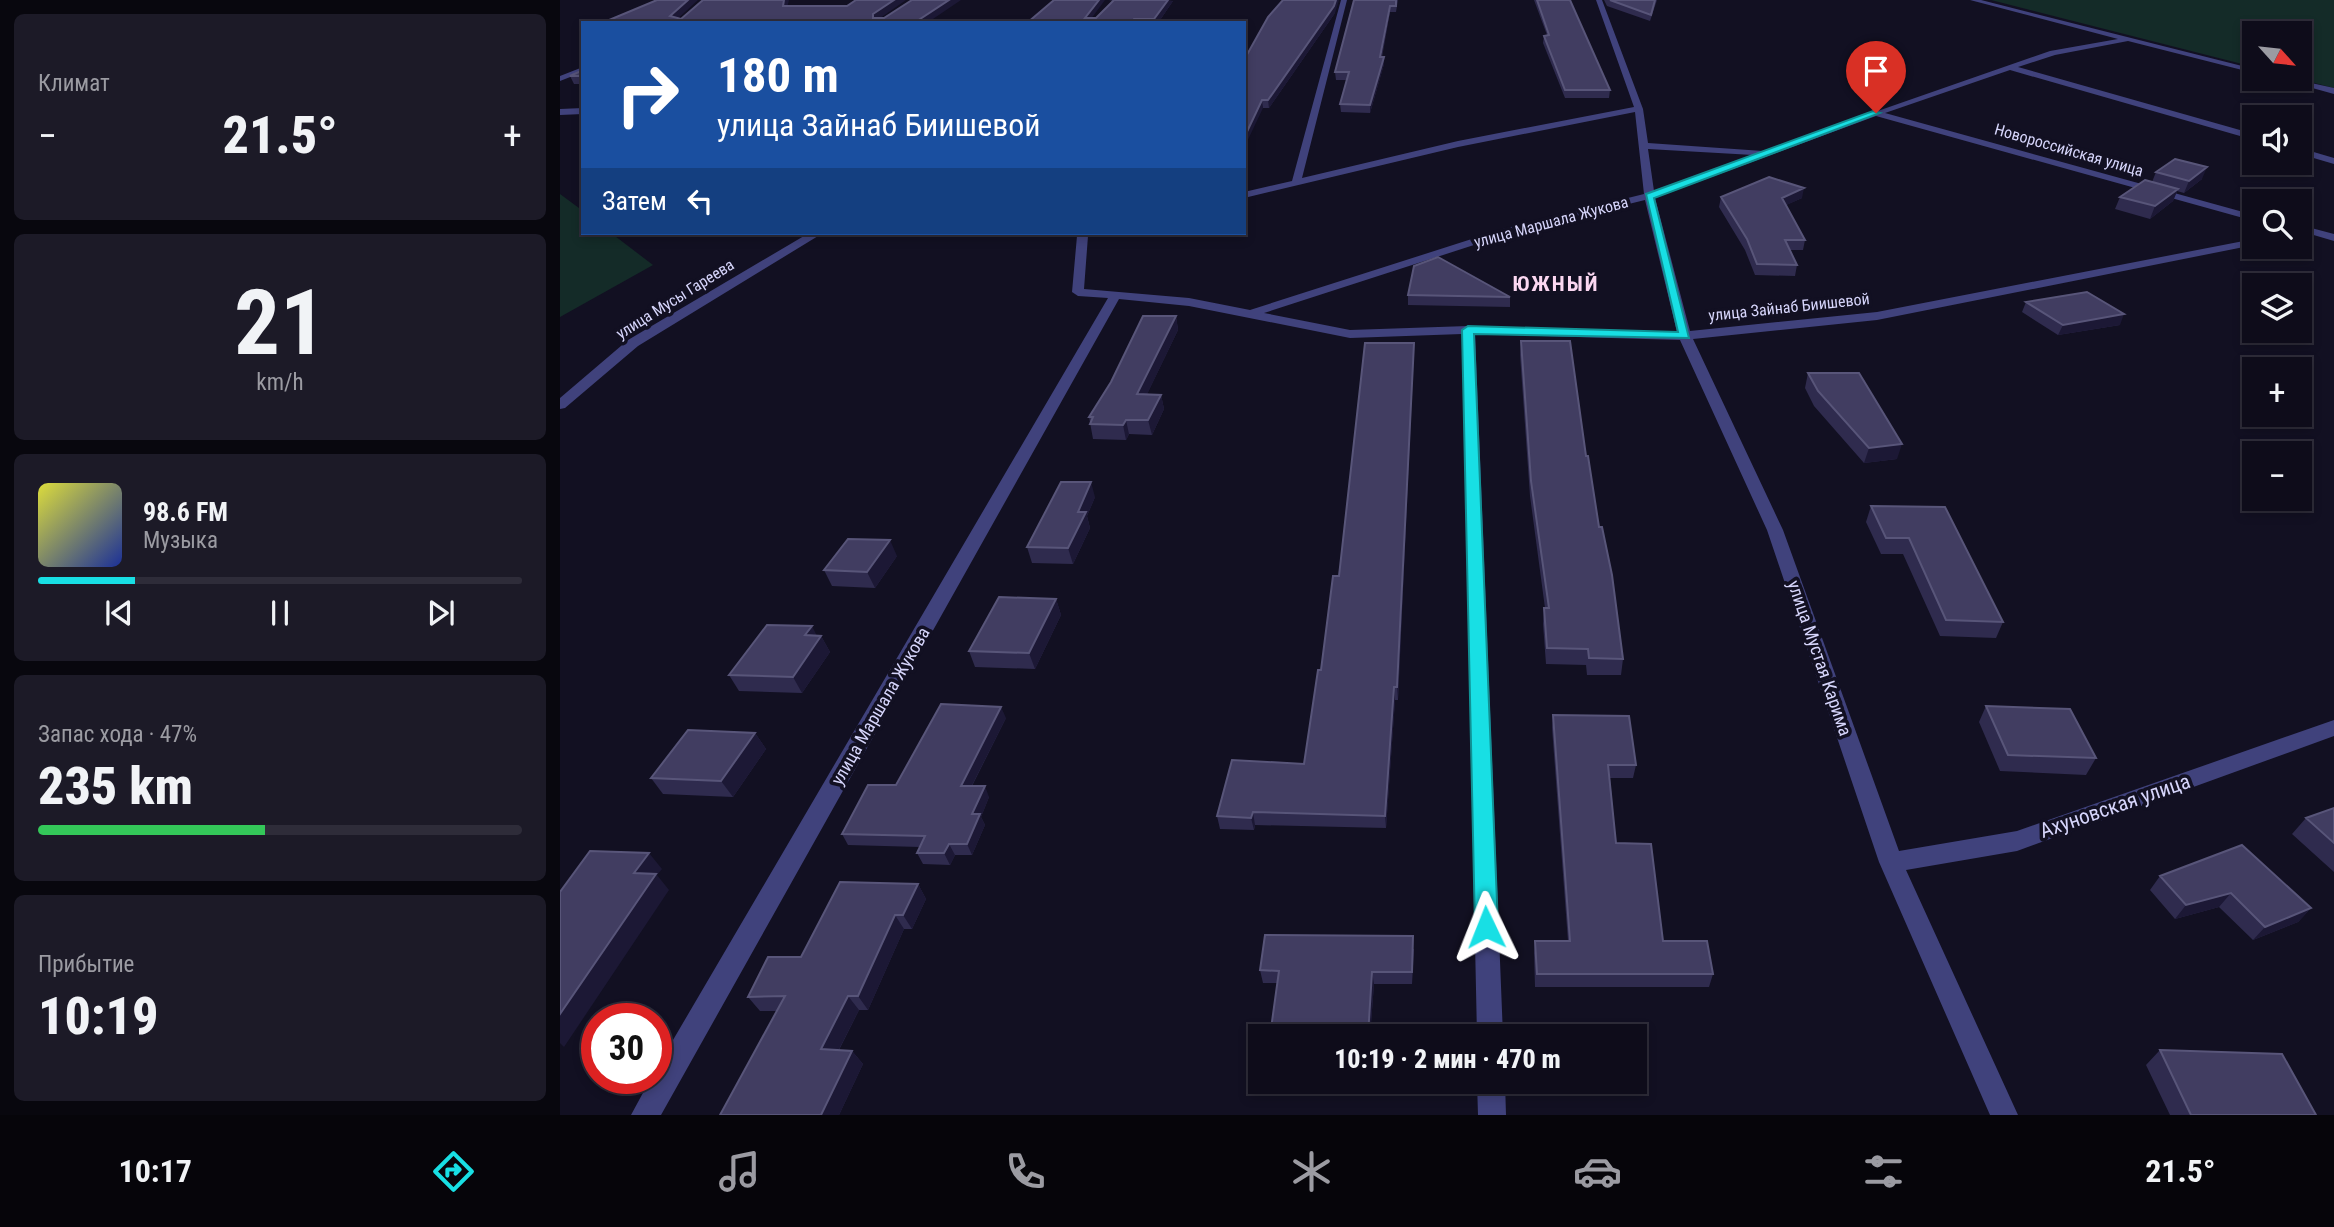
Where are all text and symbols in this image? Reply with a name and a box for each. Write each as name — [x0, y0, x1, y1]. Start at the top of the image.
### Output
north arrow — [2242, 21, 2312, 91]
map controls — [2242, 21, 2312, 511]
pin — [1846, 41, 1906, 113]
text: 180 m — [717, 47, 839, 104]
icon: right — [602, 49, 693, 140]
icon: arrive — [1857, 52, 1895, 90]
text: Климат — [38, 70, 110, 97]
text: 21.5° — [222, 105, 338, 166]
button: sound — [2242, 105, 2312, 175]
text: улица Зайнаб Биишевой — [717, 106, 1041, 144]
text: − — [38, 114, 57, 158]
text: + — [503, 114, 522, 158]
street label: Новороссийская улица — [1992, 120, 2146, 180]
icon: left — [681, 182, 719, 220]
text: Затем — [602, 186, 667, 216]
button: search — [2242, 189, 2312, 259]
street label: улица Маршала Жукова — [1472, 192, 1630, 252]
street label: улица Мусы Гареева — [613, 255, 737, 343]
text: 21 — [234, 270, 326, 376]
district label: ЮЖНЫЙ — [1513, 272, 1599, 296]
button: layers — [2242, 273, 2312, 343]
street label: улица Зайнаб Биишевой — [1708, 289, 1870, 325]
button: + — [2242, 357, 2312, 427]
text: km/h — [256, 369, 304, 396]
button: − — [2242, 441, 2312, 511]
text: 98.6 FM — [143, 497, 228, 527]
text: Музыка — [143, 527, 218, 554]
street label: улица Мустая Карима — [1784, 578, 1856, 738]
icon: previous — [100, 594, 138, 632]
icon: pause — [261, 594, 299, 632]
icon: next — [422, 594, 460, 632]
street label: улица Маршала Жукова — [826, 623, 934, 789]
text: Запас хода · 47% — [38, 721, 197, 748]
text: 235 km — [38, 756, 193, 817]
street label: Ахуновская улица — [2037, 769, 2193, 843]
position arrow — [1449, 890, 1523, 964]
text: Прибытие — [38, 951, 134, 978]
text: 10:19 — [38, 986, 158, 1047]
speed limit sign: 30 — [581, 1003, 672, 1094]
text: 10:19 · 2 мин · 470 m — [1334, 1044, 1561, 1074]
icon: directions — [429, 1147, 478, 1196]
icon: music — [715, 1147, 764, 1196]
icon: phone — [1001, 1147, 1050, 1196]
icon: climate — [1287, 1147, 1336, 1196]
icon: car — [1573, 1147, 1622, 1196]
icon: filters — [1859, 1147, 1908, 1196]
text: 10:17 — [119, 1152, 192, 1190]
text: 21.5° — [2145, 1152, 2215, 1190]

